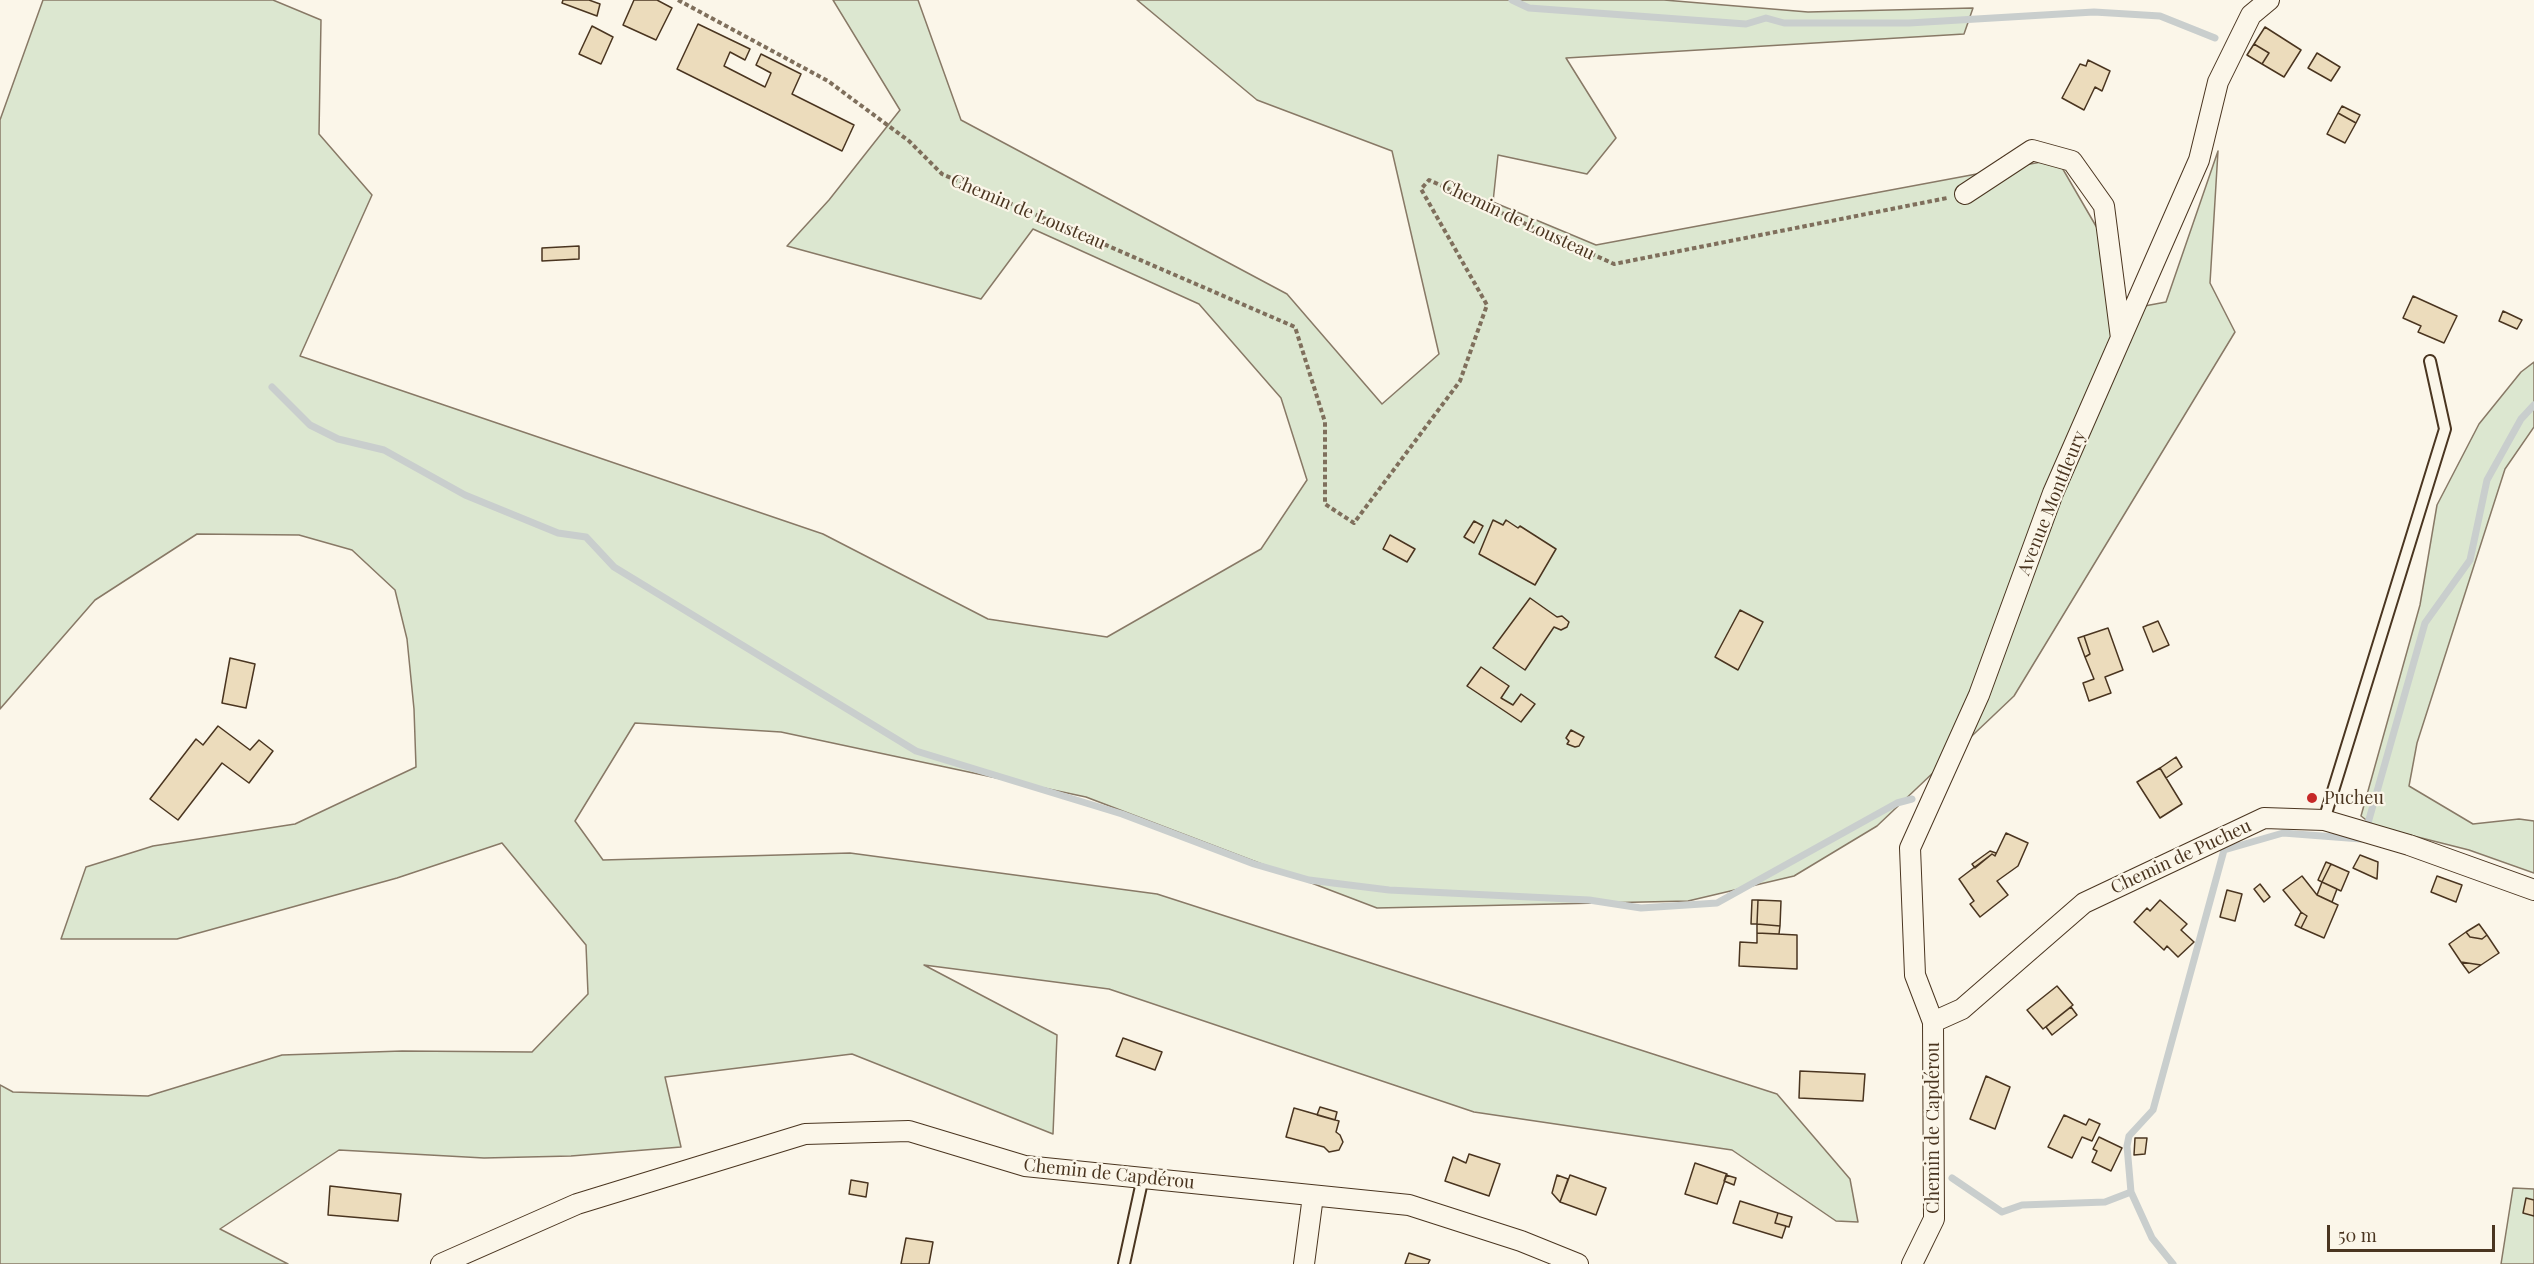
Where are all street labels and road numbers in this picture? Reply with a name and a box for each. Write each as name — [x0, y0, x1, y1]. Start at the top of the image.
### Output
street label: Chemin de Lousteau — [947, 170, 1109, 254]
street label: Chemin de Lousteau — [1438, 175, 1598, 265]
street label: Avenue Montfleury — [2013, 428, 2091, 578]
street label: Chemin de Pucheu — [2107, 815, 2255, 899]
street label: Chemin de Capdérou — [1922, 1042, 1944, 1214]
street label: Chemin de Capdérou — [1022, 1154, 1196, 1194]

